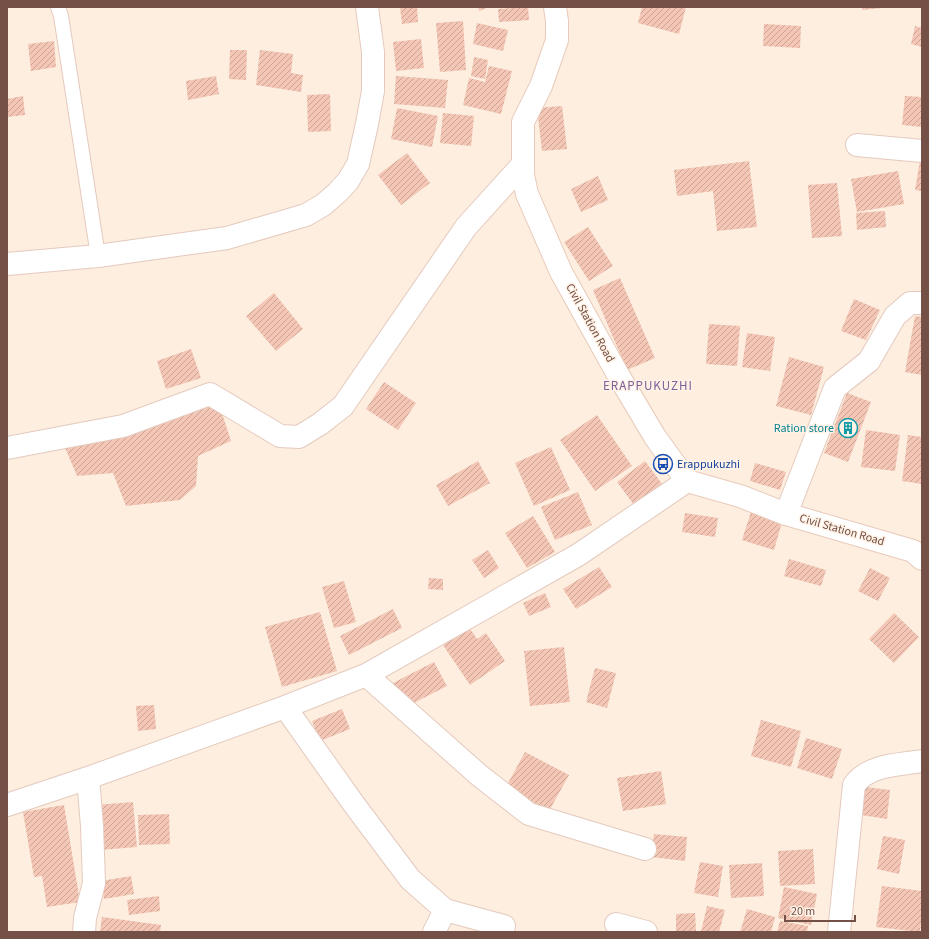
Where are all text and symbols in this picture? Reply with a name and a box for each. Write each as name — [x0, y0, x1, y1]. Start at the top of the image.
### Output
street label: Civil Station Road — [561, 280, 619, 366]
district label: ERAPPUKUZHI — [603, 377, 693, 395]
building icon: Ration store — [837, 417, 859, 439]
place label: Ration store — [774, 420, 834, 437]
bus stop icon: Erappukuzhi — [652, 453, 674, 475]
place label: Erappukuzhi — [677, 456, 740, 473]
street label: Civil Station Road — [797, 510, 887, 550]
scale bar — [785, 897, 855, 923]
text: 20 m — [791, 903, 815, 920]

